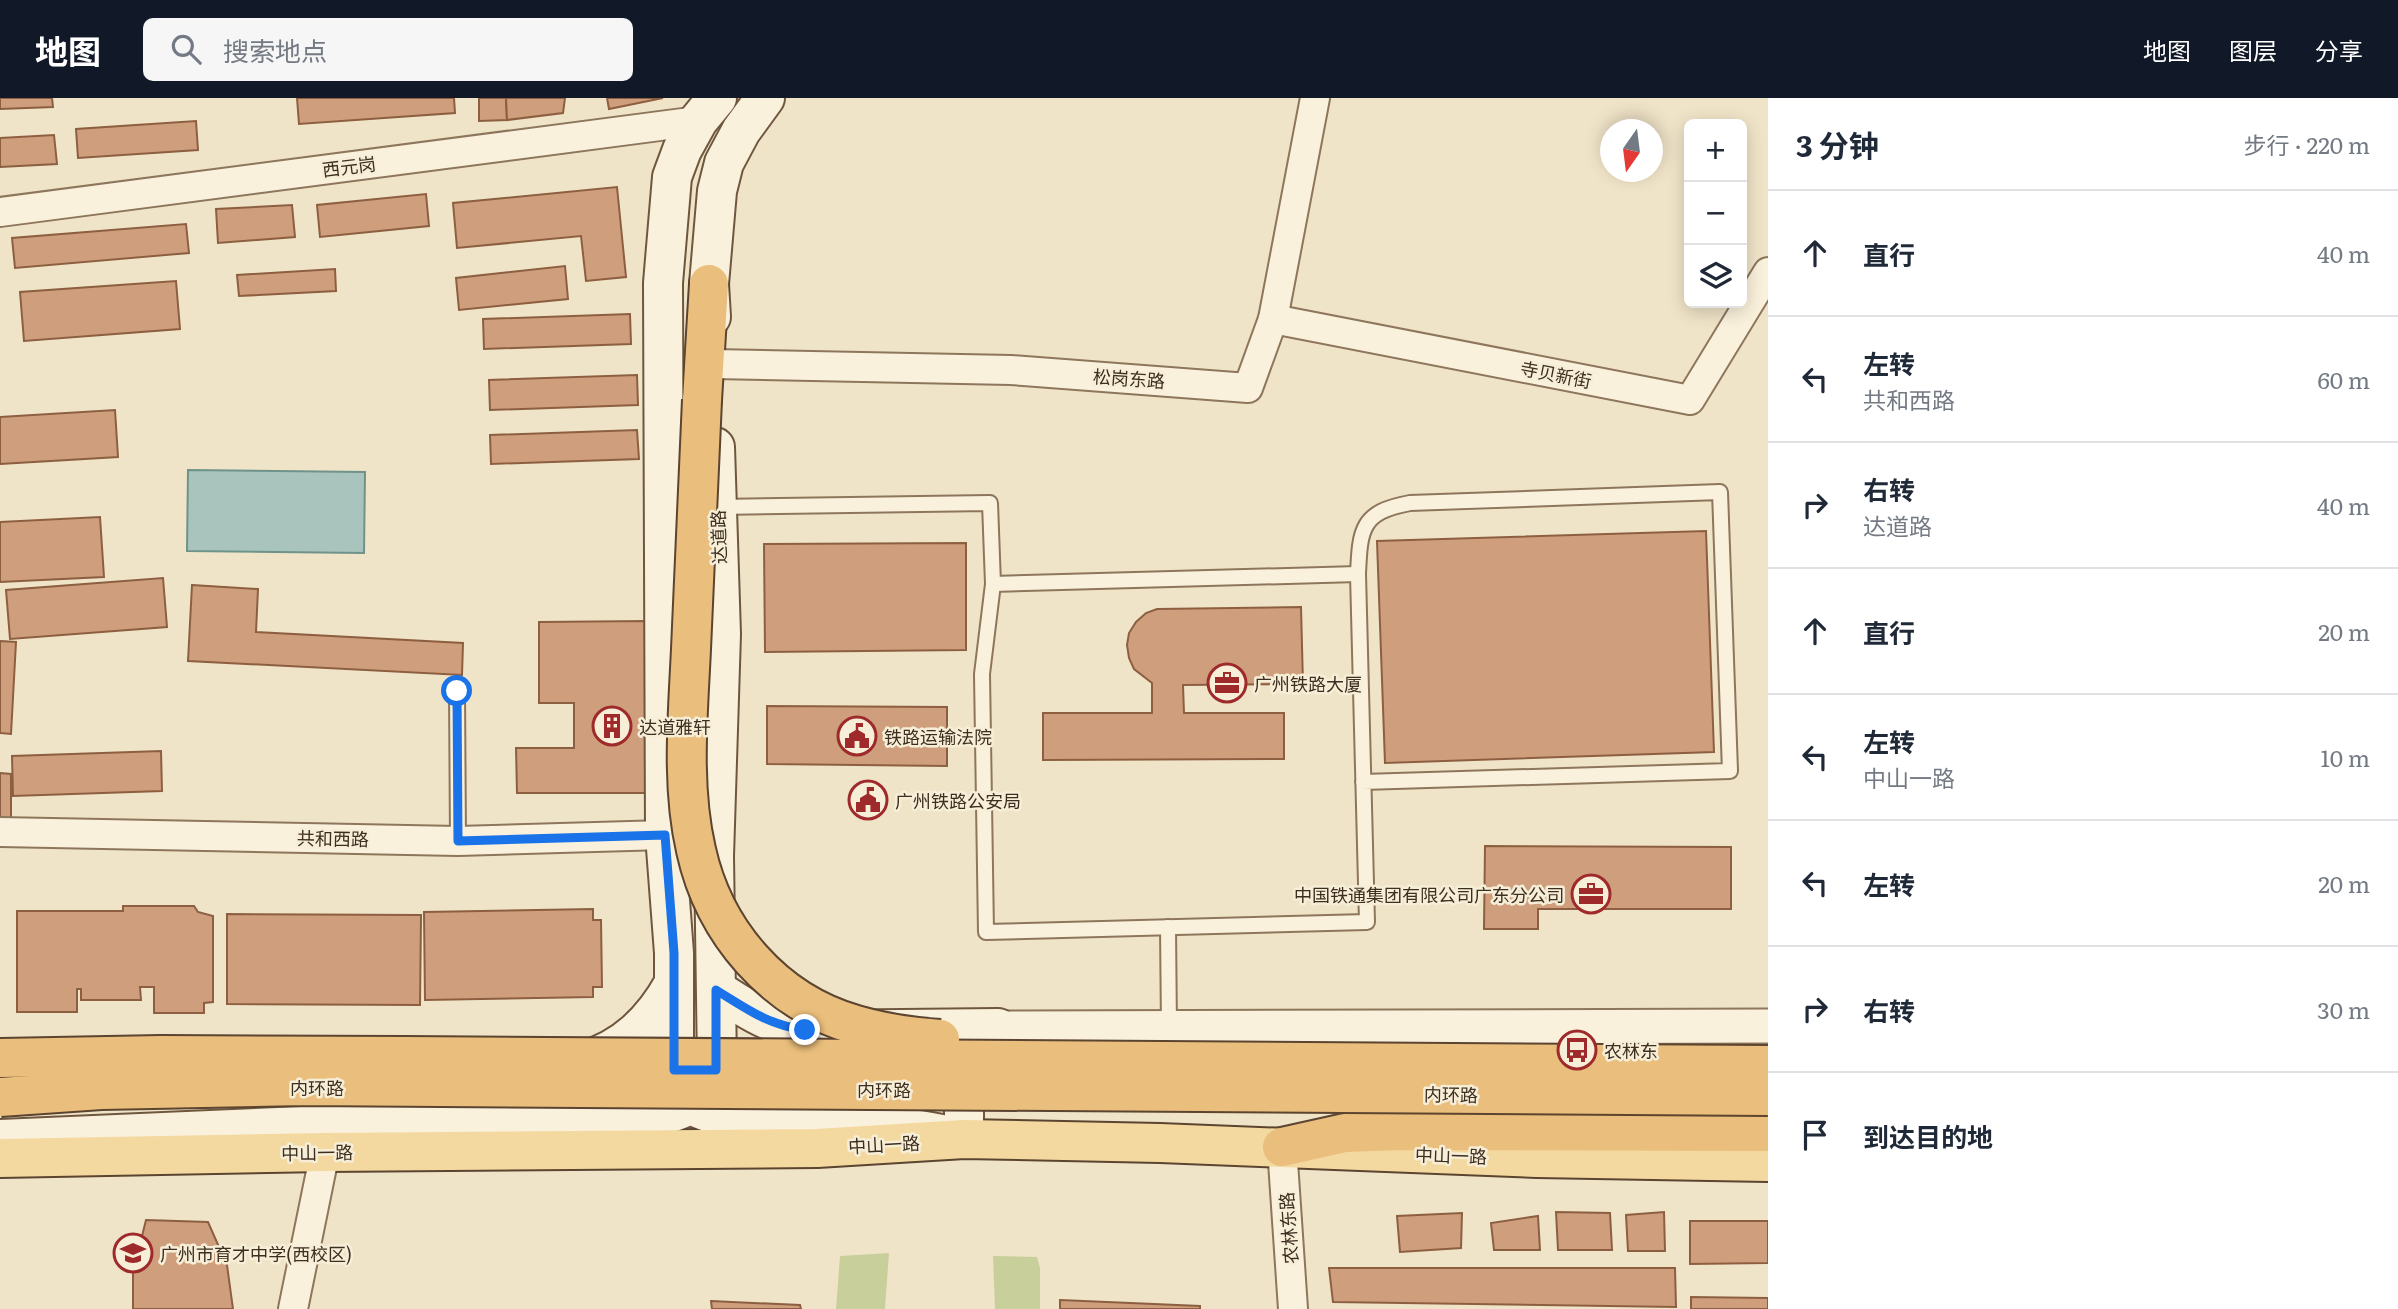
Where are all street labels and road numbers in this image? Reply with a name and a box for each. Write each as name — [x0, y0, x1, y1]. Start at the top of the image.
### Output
street label: 西元岗 — [321, 149, 377, 183]
street label: 寺贝新街 — [1518, 354, 1594, 394]
street label: 松岗东路 — [1092, 362, 1166, 394]
street label: 达道路 — [704, 510, 732, 564]
street label: 共和西路 — [297, 824, 369, 852]
street label: 内环路 — [290, 1074, 344, 1101]
street label: 内环路 — [857, 1076, 911, 1103]
street label: 内环路 — [1424, 1080, 1478, 1108]
street label: 中山一路 — [847, 1129, 921, 1159]
street label: 中山一路 — [281, 1138, 353, 1166]
street label: 中山一路 — [1415, 1140, 1487, 1170]
street label: 农林东路 — [1272, 1191, 1304, 1265]

